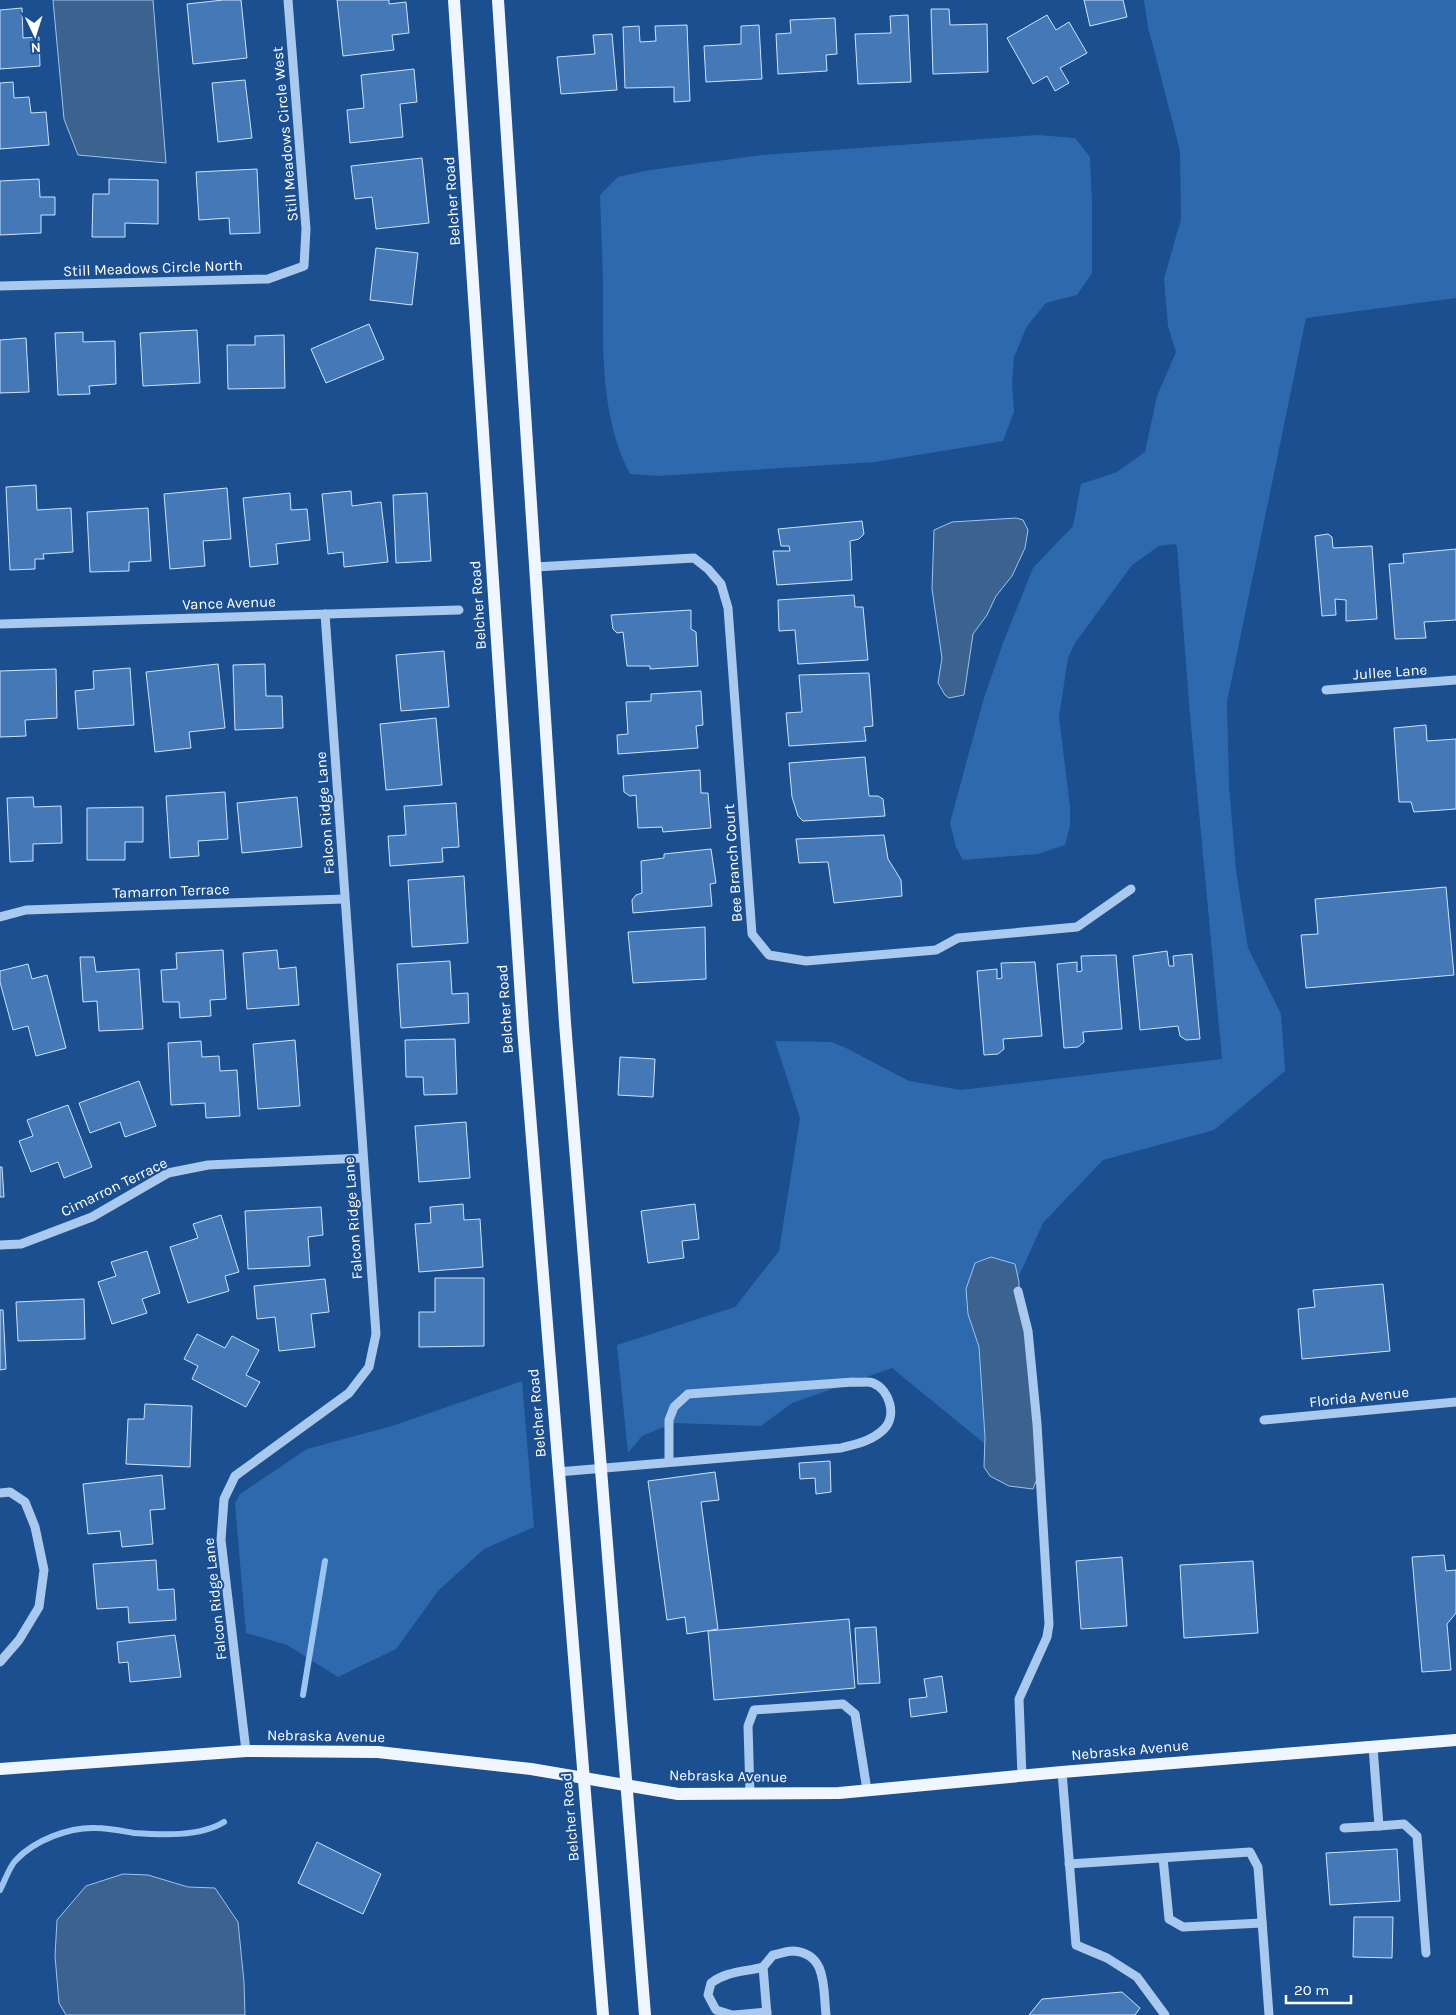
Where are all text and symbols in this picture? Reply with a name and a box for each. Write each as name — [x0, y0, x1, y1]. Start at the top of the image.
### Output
north arrow — [10, 10, 60, 60]
text: N — [30, 39, 41, 56]
street label: Still Meadows Circle West — [268, 45, 302, 222]
street label: Belcher Road — [440, 156, 464, 246]
street label: Still Meadows Circle North — [63, 256, 243, 280]
street label: Belcher Road — [466, 560, 490, 650]
street label: Vance Avenue — [182, 592, 276, 614]
street label: Jullee Lane — [1352, 660, 1428, 684]
street label: Falcon Ridge Lane — [312, 751, 338, 875]
street label: Bee Branch Court — [720, 803, 746, 923]
street label: Tamarron Terrace — [112, 880, 230, 902]
street label: Belcher Road — [493, 964, 517, 1054]
street label: Cimarron Terrace — [58, 1153, 170, 1221]
street label: Falcon Ridge Lane — [340, 1156, 366, 1280]
street label: Belcher Road — [524, 1368, 550, 1458]
street label: Florida Avenue — [1308, 1383, 1410, 1411]
street label: Falcon Ridge Lane — [200, 1537, 230, 1661]
street label: Nebraska Avenue — [267, 1726, 385, 1746]
street label: Nebraska Avenue — [1070, 1736, 1190, 1764]
street label: Nebraska Avenue — [669, 1766, 787, 1786]
street label: Belcher Road — [557, 1772, 583, 1862]
scale bar — [1286, 1972, 1351, 2004]
text: 20 m — [1294, 1981, 1329, 1999]

